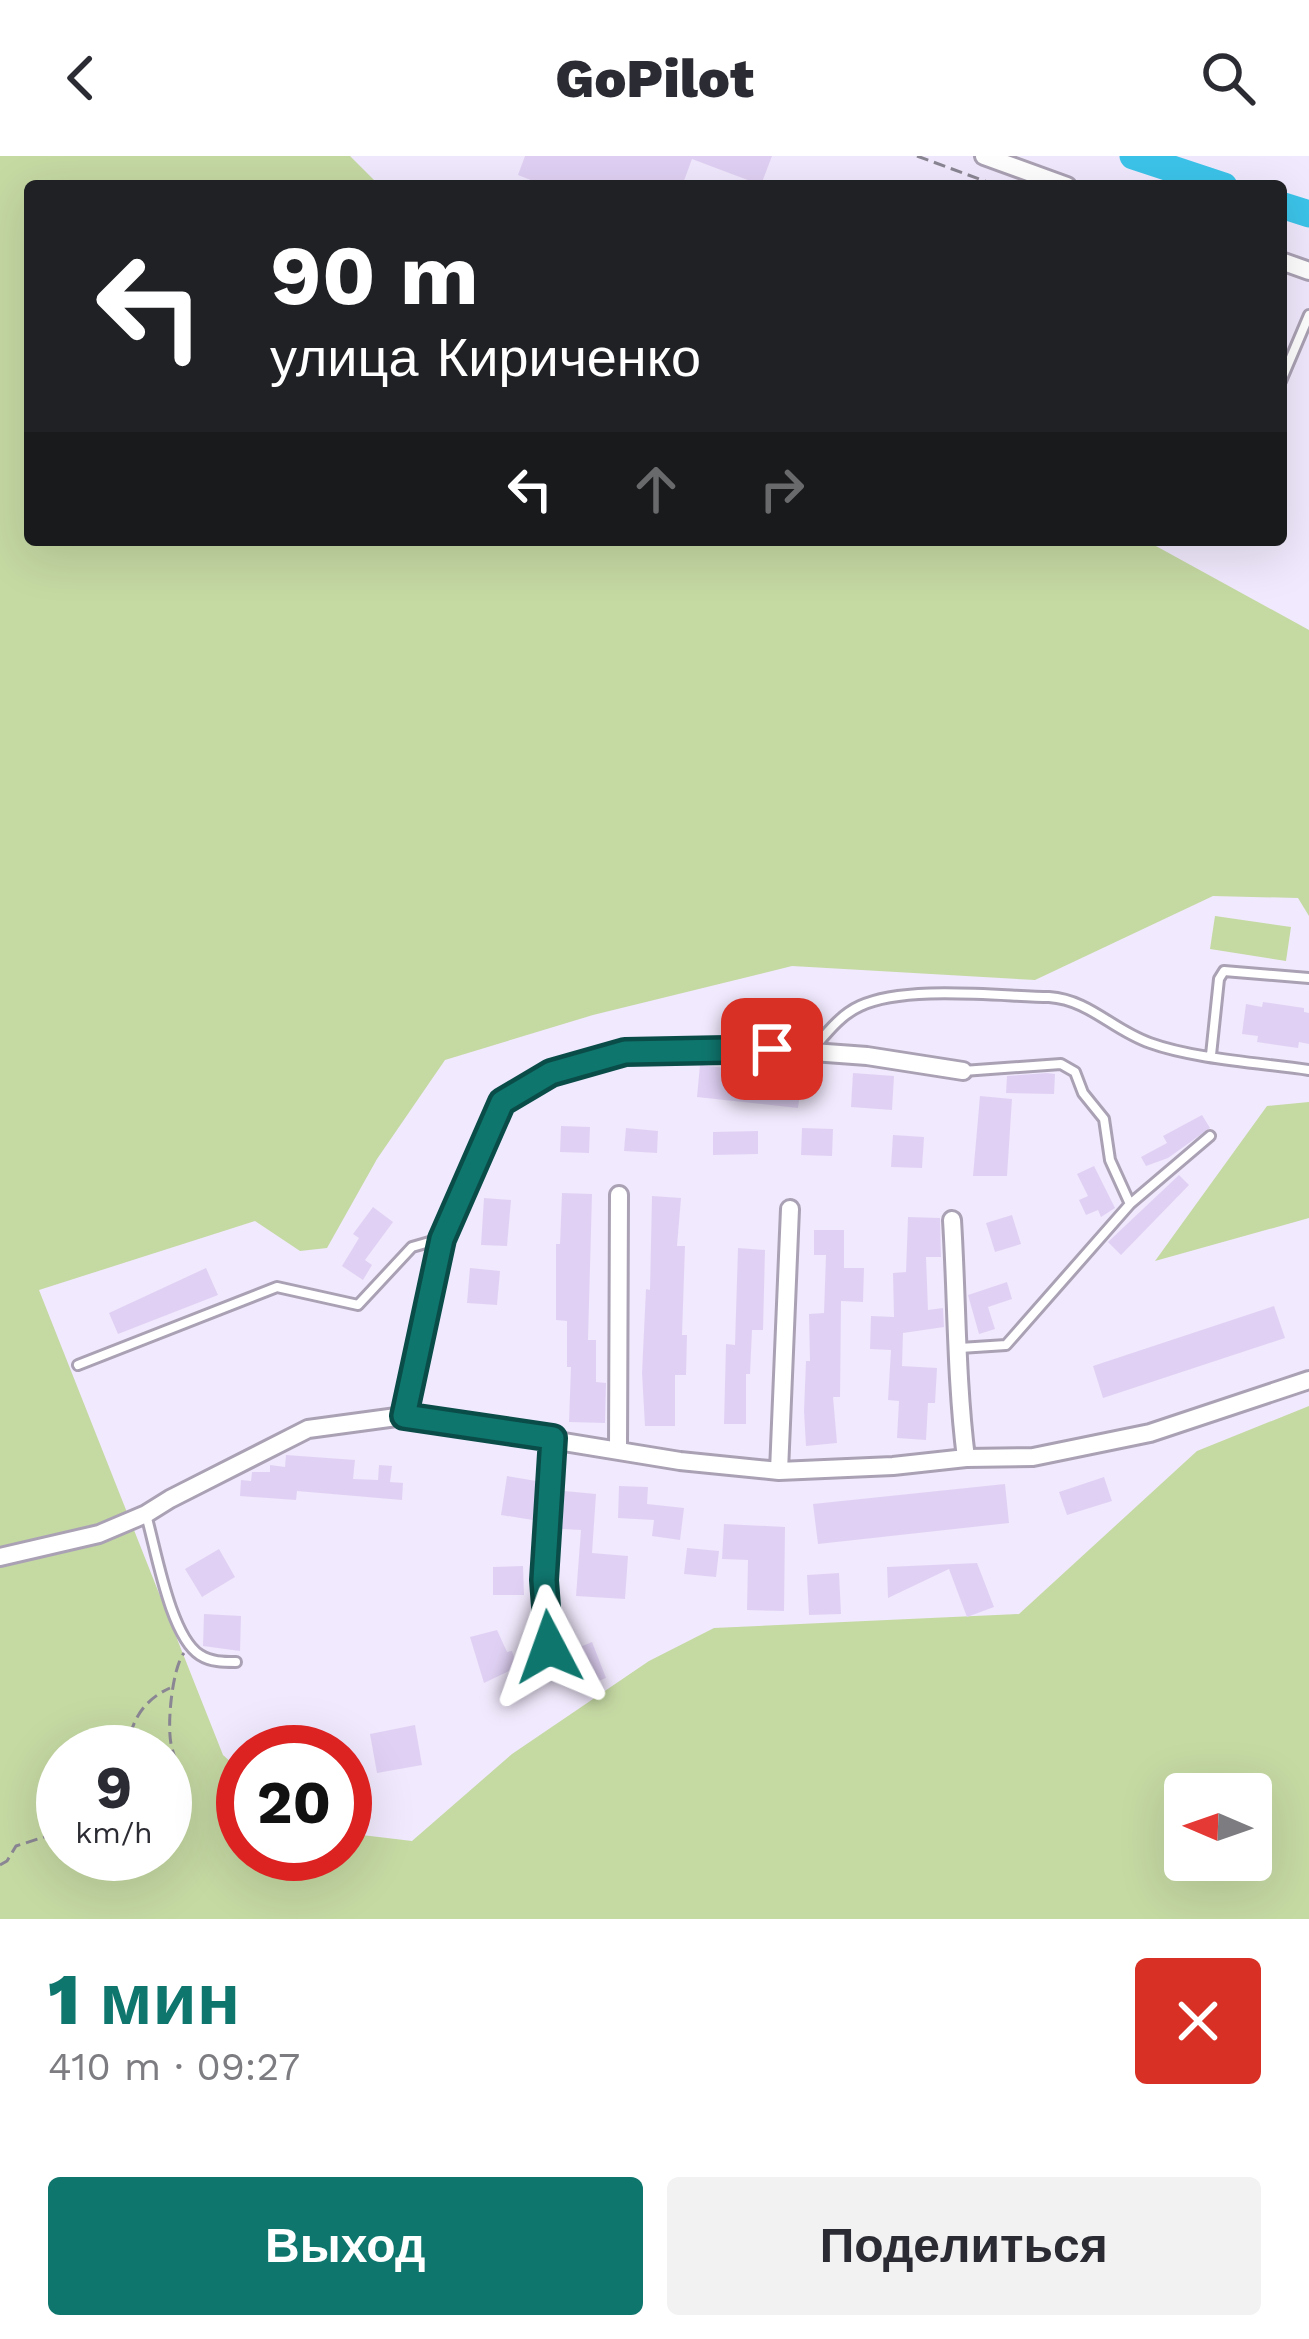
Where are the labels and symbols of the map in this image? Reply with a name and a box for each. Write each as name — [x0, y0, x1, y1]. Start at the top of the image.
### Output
pin — [721, 998, 823, 1100]
position arrow — [486, 1584, 612, 1710]
speed limit sign: 20 — [216, 1725, 372, 1881]
north arrow — [1164, 1773, 1272, 1881]

